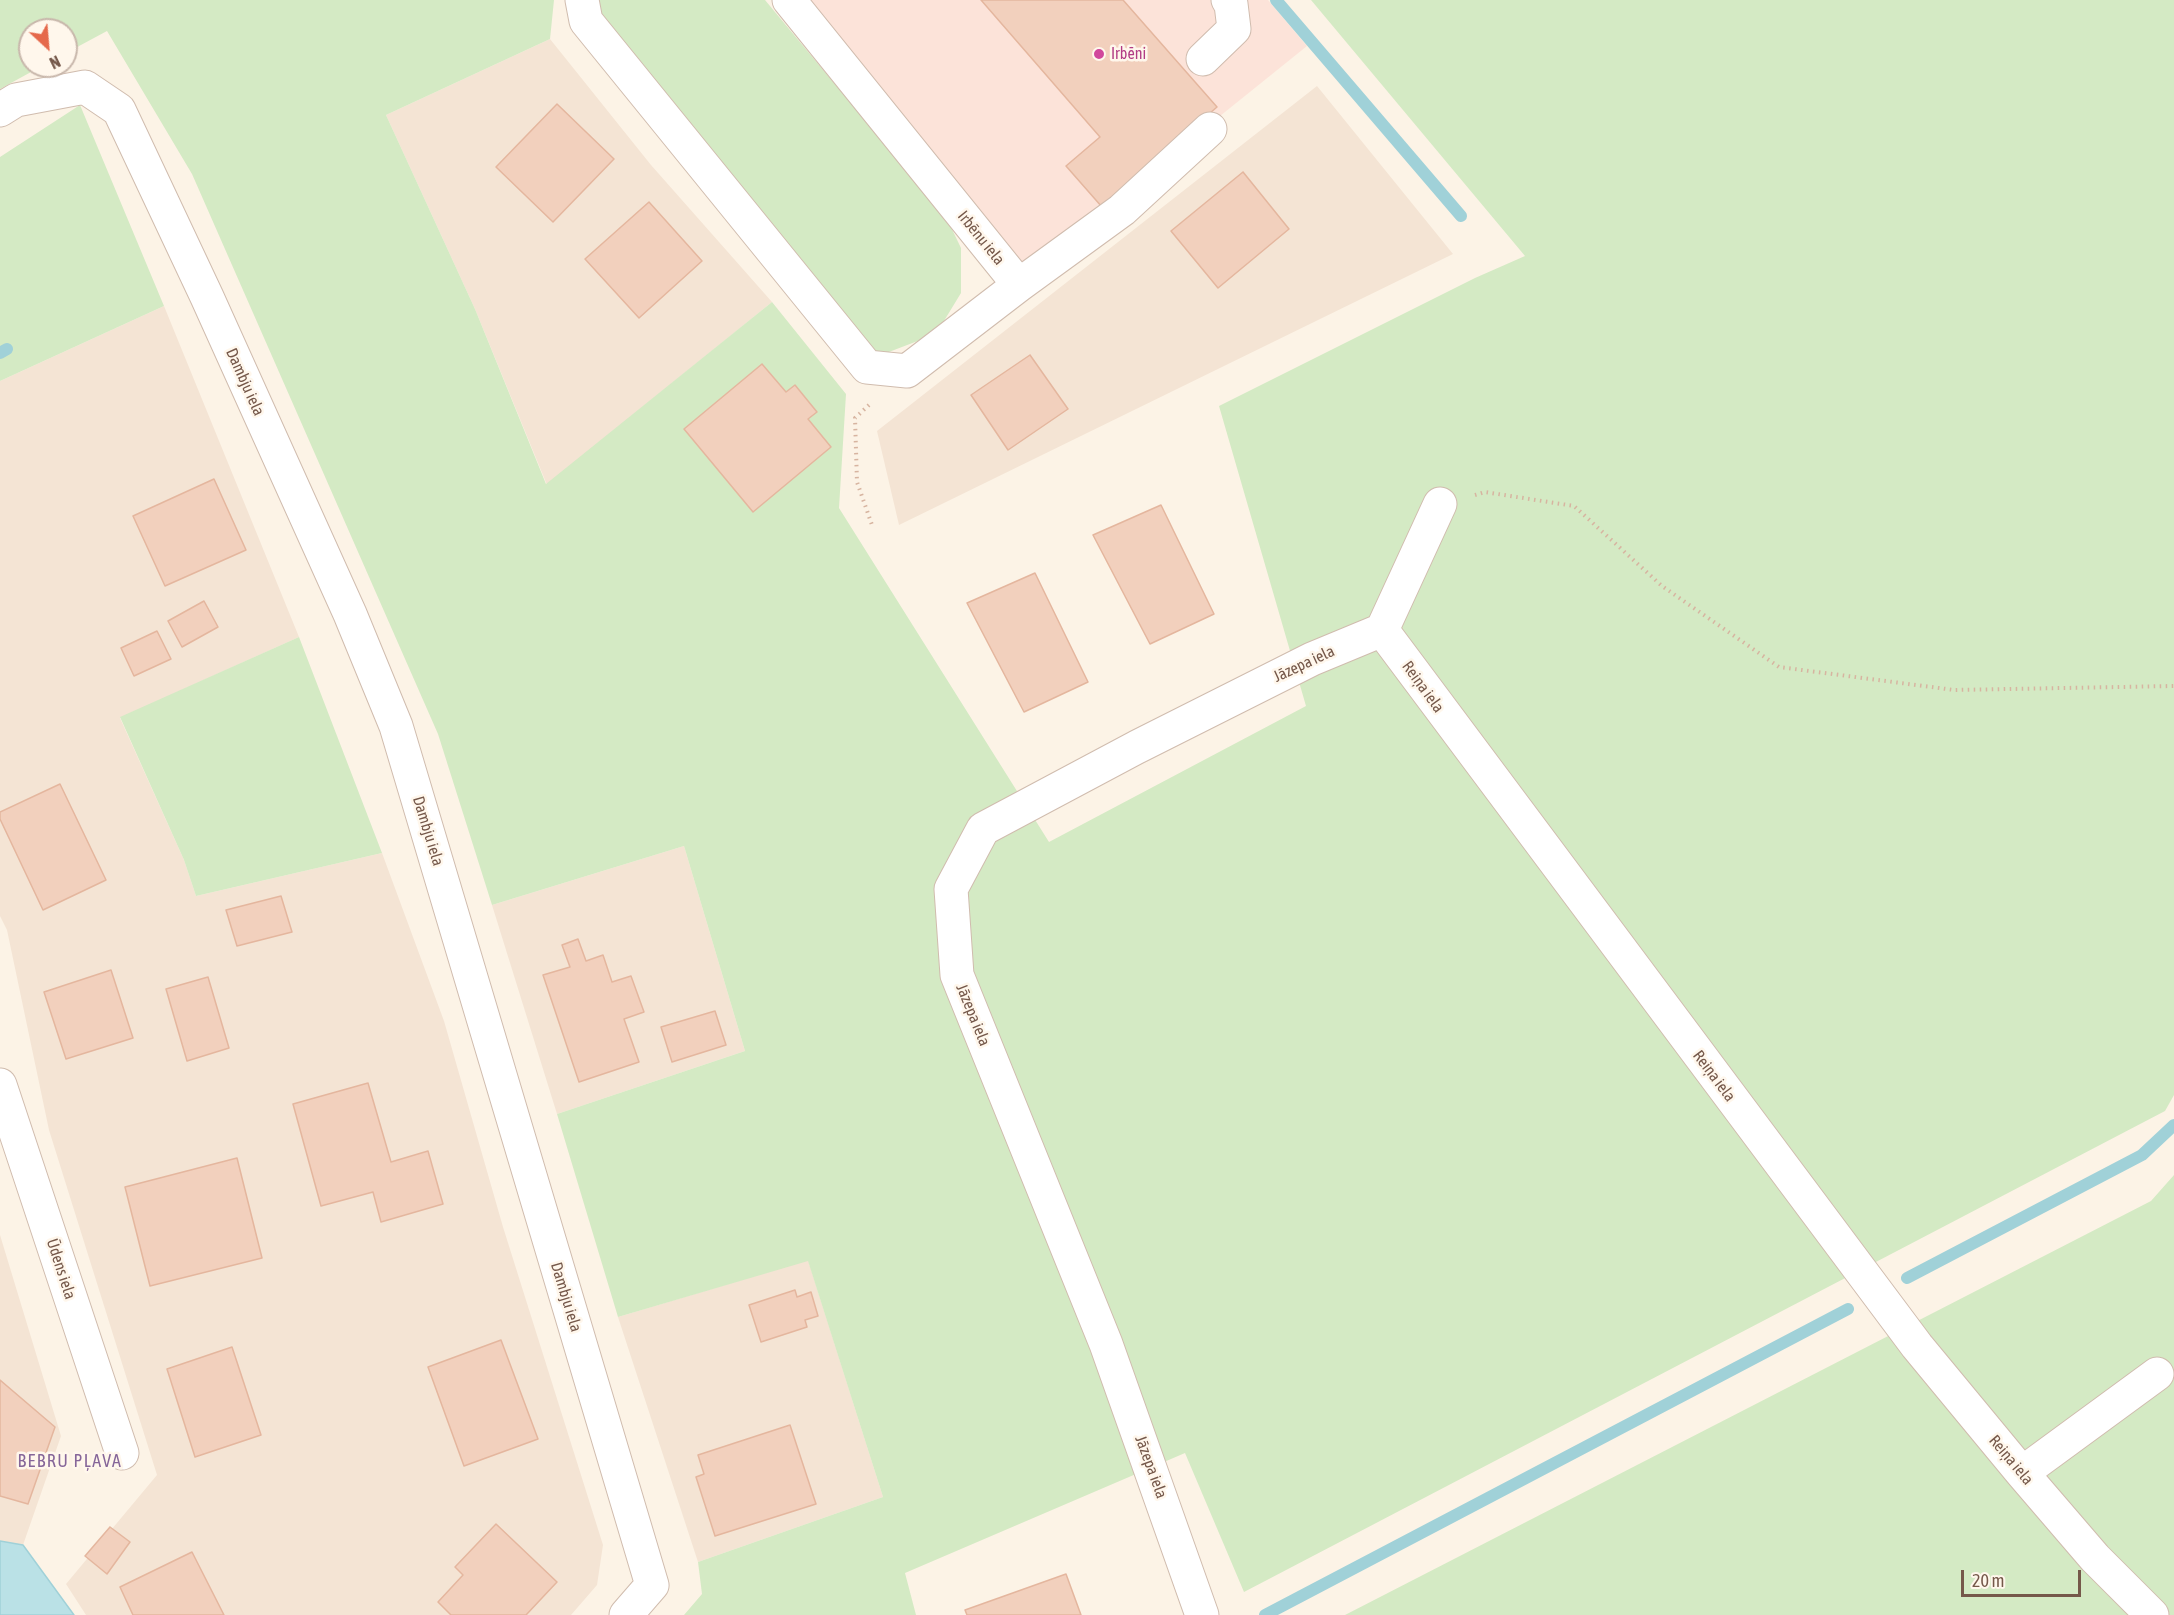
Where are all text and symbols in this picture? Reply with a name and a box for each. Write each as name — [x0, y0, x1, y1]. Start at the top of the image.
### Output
north arrow — [18, 18, 78, 78]
place label: Irbēni — [1111, 44, 1146, 64]
marker: Irbēni — [1092, 47, 1106, 61]
text: N — [47, 52, 63, 73]
street label: Irbēnu iela — [953, 207, 1009, 269]
street label: Dambju iela — [222, 345, 268, 419]
street label: Jāzepa iela — [1270, 642, 1338, 686]
street label: Reiņa iela — [1398, 658, 1448, 716]
street label: Dambju iela — [408, 794, 448, 868]
street label: Jāzepa iela — [952, 981, 994, 1049]
street label: Reiņa iela — [1689, 1047, 1739, 1105]
street label: Ūdens iela — [42, 1236, 80, 1302]
street label: Dambju iela — [546, 1260, 586, 1334]
street label: Reiņa iela — [1985, 1431, 2037, 1489]
street label: Jāzepa iela — [1131, 1433, 1171, 1501]
district label: BEBRU PĻAVA — [18, 1450, 122, 1472]
scale bar — [1964, 1558, 2084, 1596]
text: 20 m — [1972, 1570, 2004, 1591]

